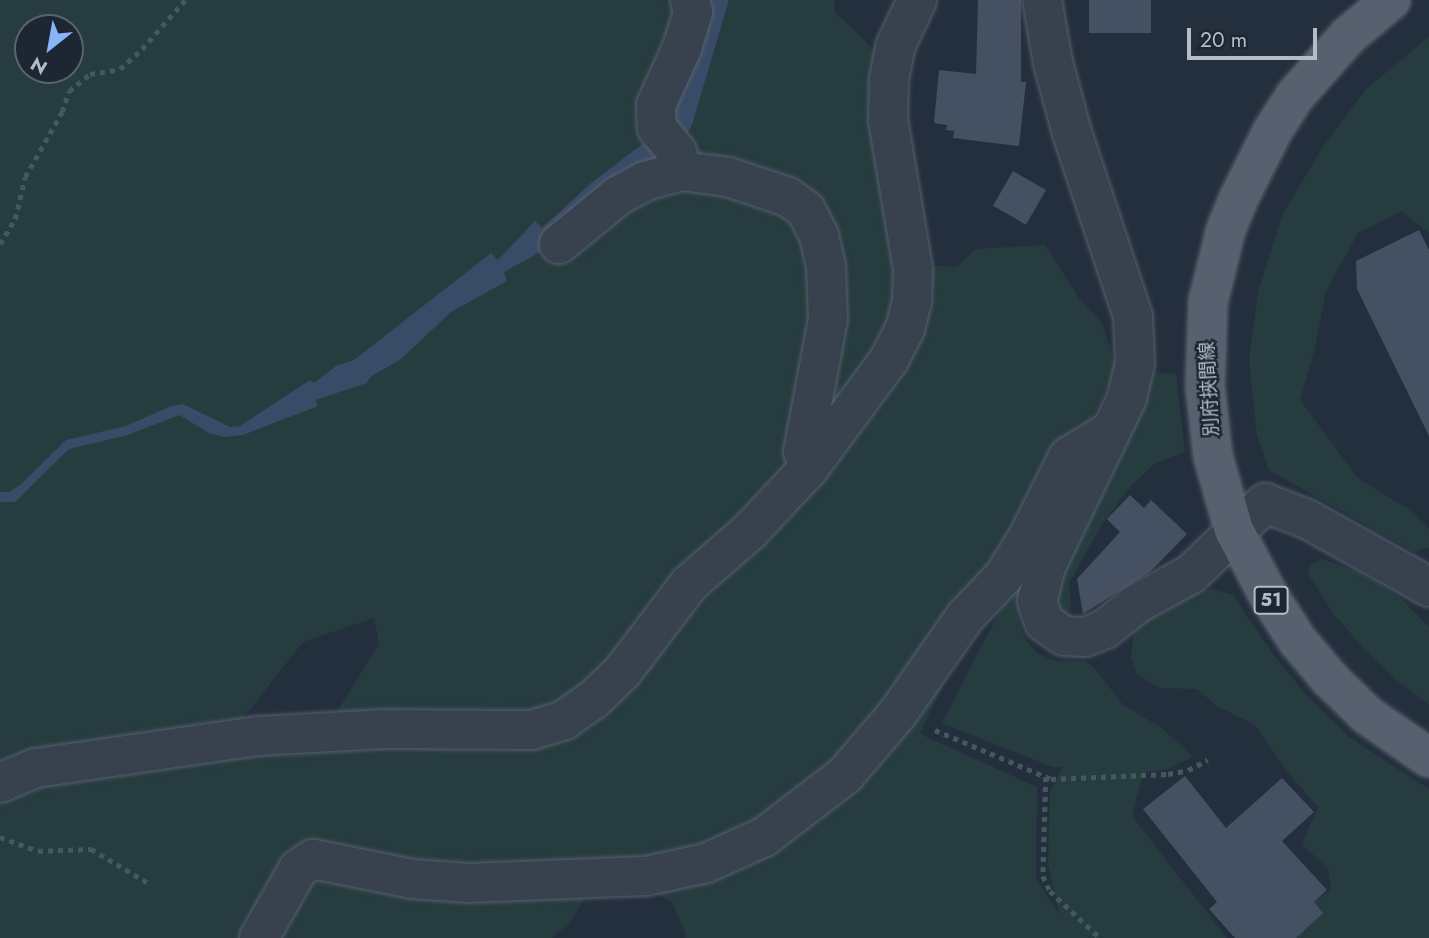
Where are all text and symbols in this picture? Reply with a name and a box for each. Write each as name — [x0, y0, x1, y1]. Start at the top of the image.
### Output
north arrow — [14, 14, 84, 84]
scale bar — [1191, 14, 1320, 58]
text: 20 m — [1200, 25, 1247, 55]
text: N — [26, 50, 52, 81]
street label: 別府挾間線 — [1195, 341, 1223, 437]
road number: 51 — [1254, 586, 1288, 614]

